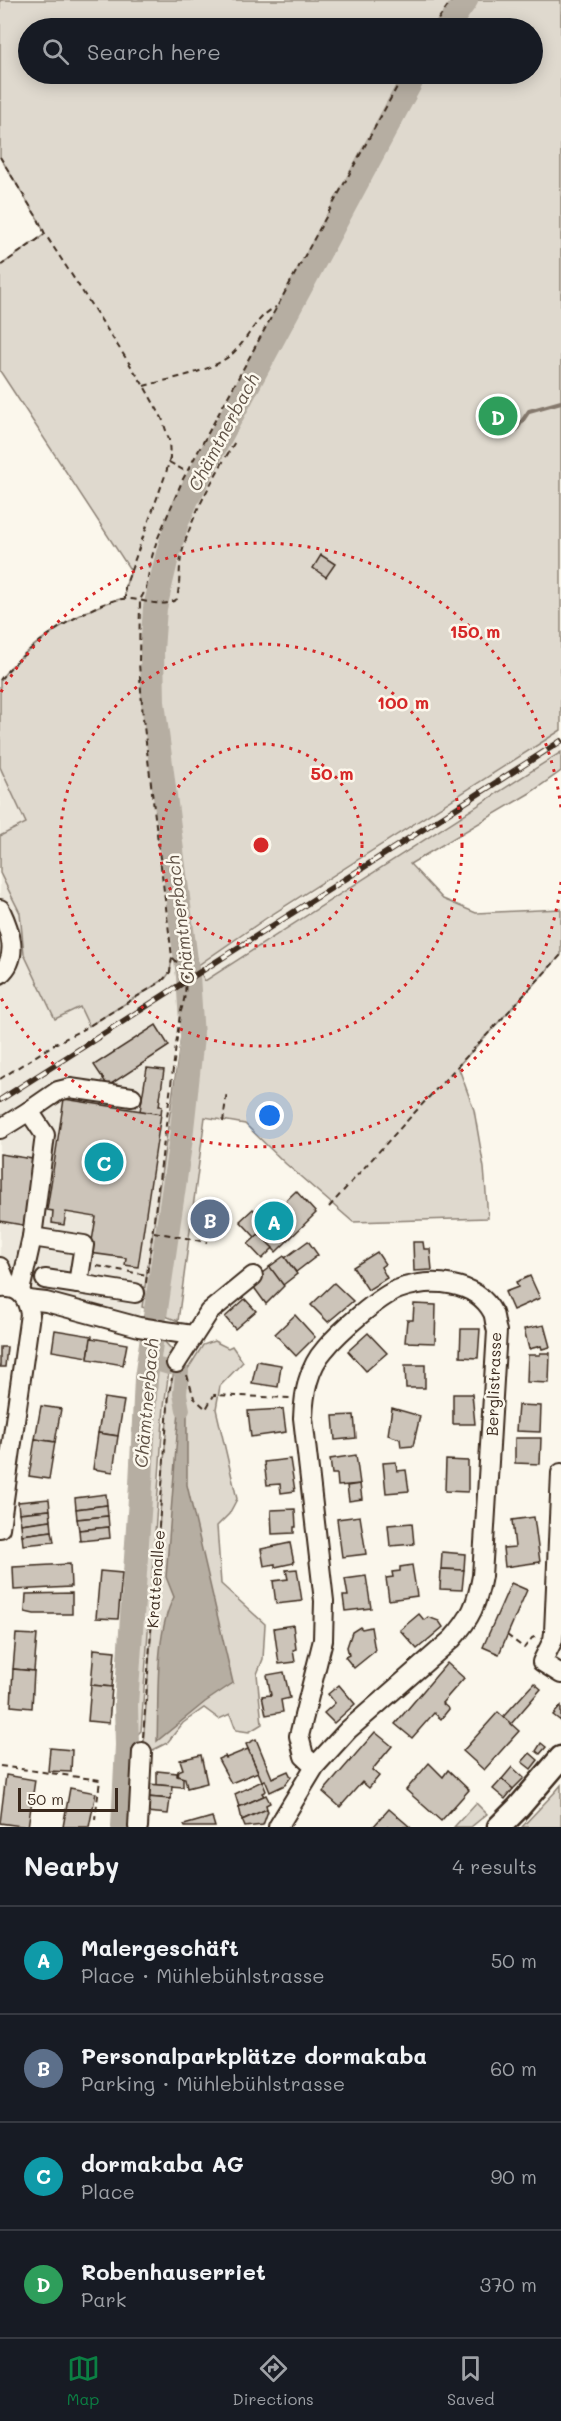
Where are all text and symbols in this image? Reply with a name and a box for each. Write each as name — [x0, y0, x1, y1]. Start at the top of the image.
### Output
search box — [18, 18, 543, 84]
icon: search — [39, 35, 72, 68]
text: Search here — [87, 37, 221, 66]
water label: Chämtnerbach — [182, 369, 264, 495]
pin: D — [478, 394, 518, 438]
text: 150 m — [450, 619, 500, 643]
text: 100 m — [377, 690, 429, 714]
text: 50 m — [311, 761, 353, 785]
centre of rings — [251, 835, 271, 855]
water label: Chämtnerbach — [160, 854, 200, 986]
your location — [255, 1101, 284, 1130]
pin: C — [84, 1140, 124, 1184]
pin: B — [190, 1196, 230, 1242]
pin: A — [254, 1198, 294, 1244]
street label: Berglistrasse — [481, 1331, 505, 1437]
water label: Chämtnerbach — [128, 1337, 164, 1469]
street label: Krattenallee — [141, 1529, 169, 1629]
scale bar — [18, 1785, 118, 1812]
text: 50 m — [27, 1788, 64, 1809]
text: Nearby — [24, 1849, 119, 1883]
text: 4 results — [452, 1853, 537, 1879]
text: Malergeschäft — [81, 1933, 239, 1962]
text: A — [37, 1947, 50, 1973]
text: 50 m — [491, 1947, 537, 1973]
text: Place · Mühlebühlstrasse — [81, 1962, 325, 1988]
text: Personalparkplätze dormakaba — [81, 2041, 427, 2070]
text: B — [37, 2055, 50, 2081]
text: 60 m — [490, 2055, 537, 2081]
text: Parking · Mühlebühlstrasse — [81, 2070, 345, 2096]
text: dormakaba AG — [81, 2149, 244, 2178]
text: C — [36, 2163, 51, 2189]
text: 90 m — [491, 2163, 537, 2189]
text: Place — [81, 2178, 135, 2204]
text: Robenhauserriet — [81, 2257, 266, 2286]
text: D — [36, 2271, 51, 2297]
text: 370 m — [479, 2271, 537, 2297]
text: Park — [81, 2286, 126, 2312]
tab: Map — [67, 2352, 100, 2409]
tab: Directions — [233, 2352, 314, 2409]
tab: Saved — [447, 2352, 494, 2409]

